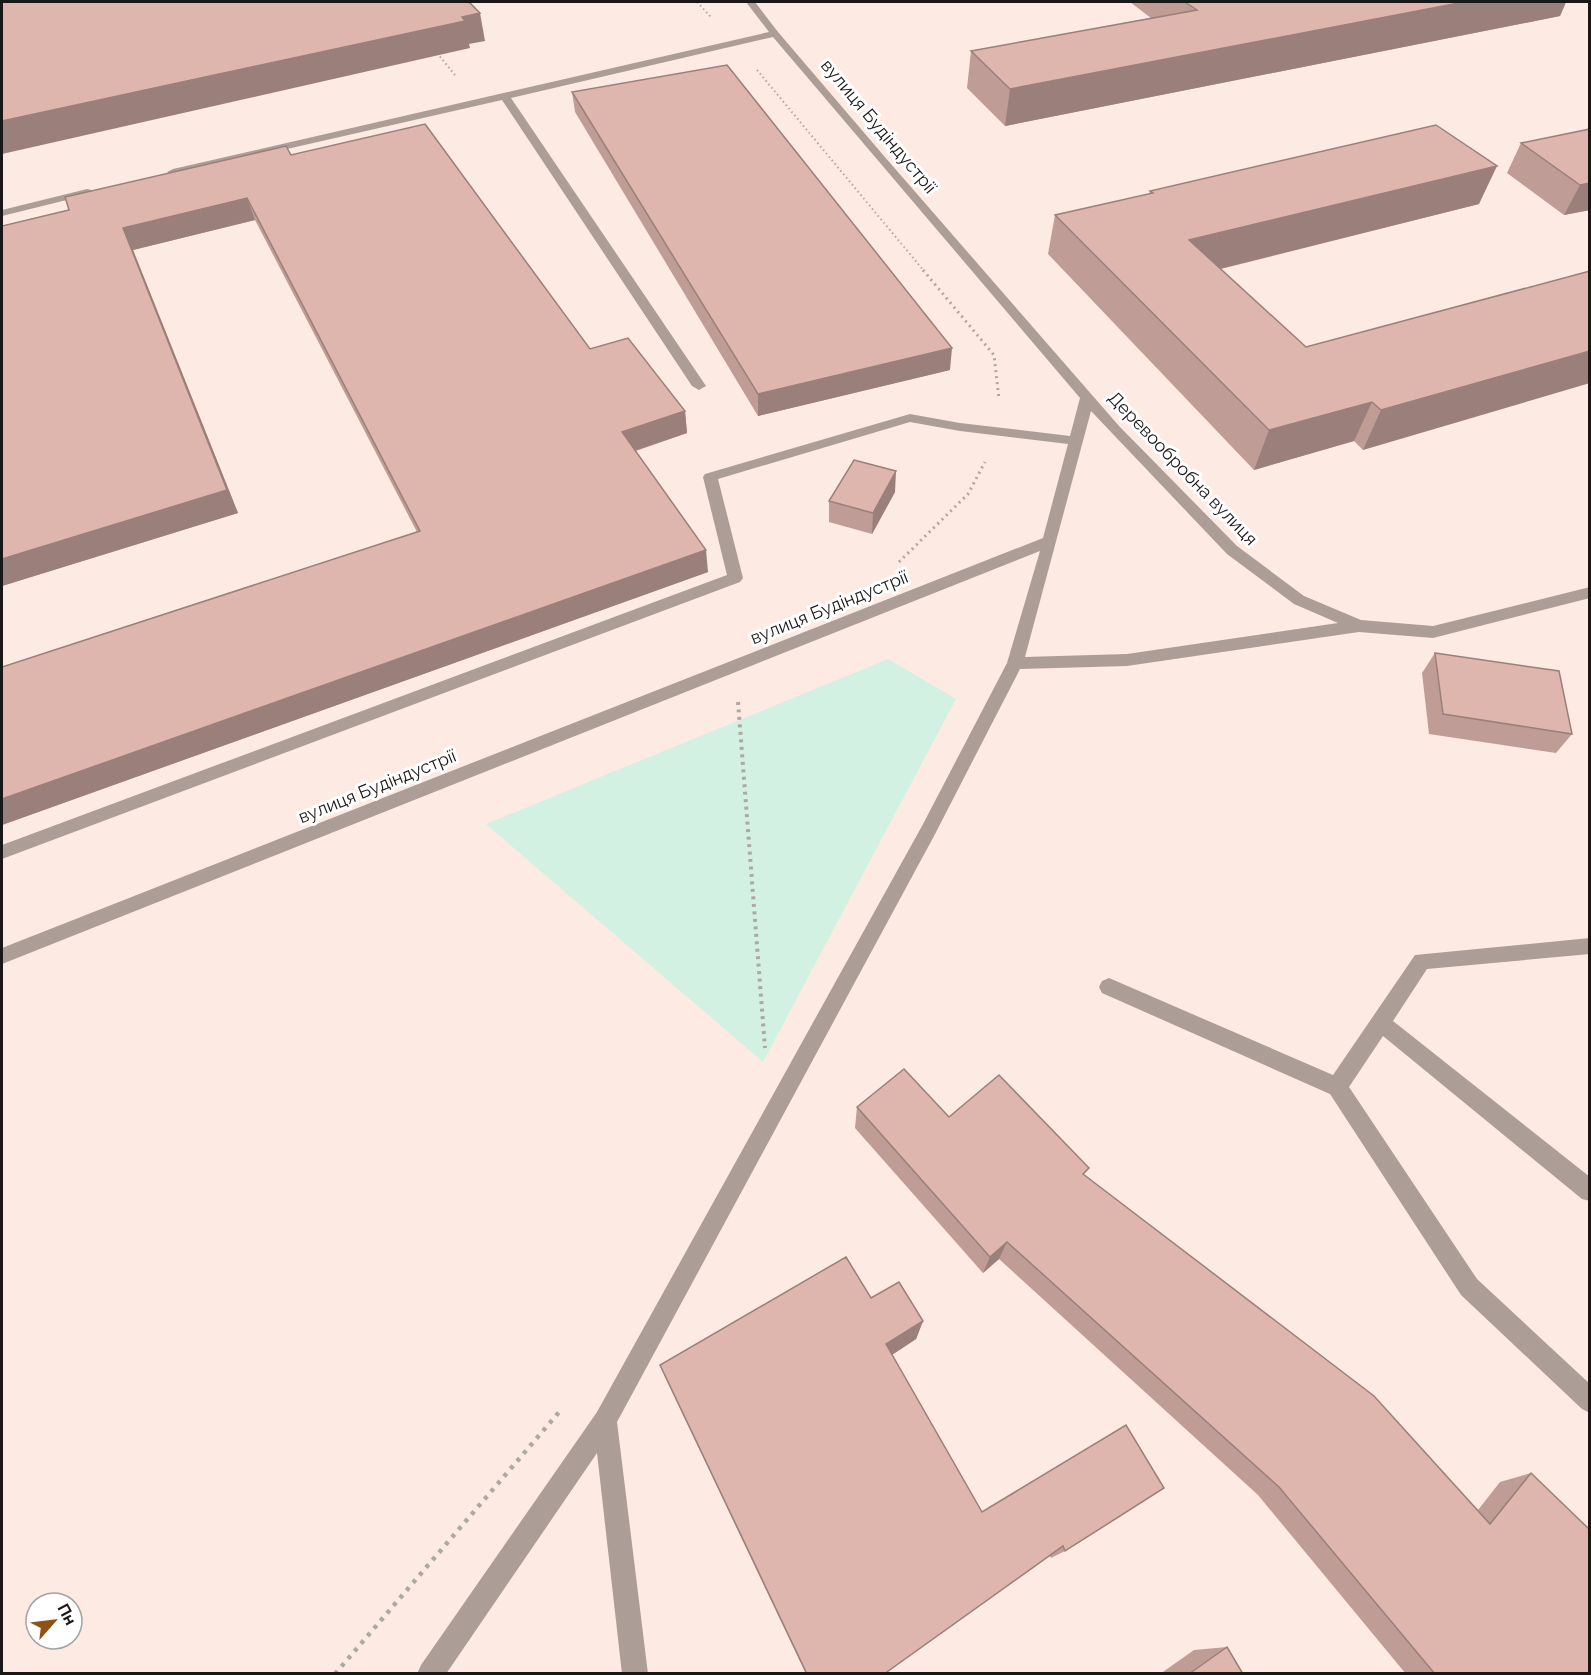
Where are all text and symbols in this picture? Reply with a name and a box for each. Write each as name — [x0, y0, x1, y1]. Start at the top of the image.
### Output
street label: вулиця Будіндустрії — [817, 55, 941, 197]
street label: Деревообробна вулиця — [1104, 387, 1262, 549]
street label: вулиця Будіндустрії — [747, 566, 911, 648]
street label: вулиця Будіндустрії — [295, 745, 459, 827]
north arrow — [24, 1591, 84, 1651]
text: Пн — [53, 1600, 80, 1628]

